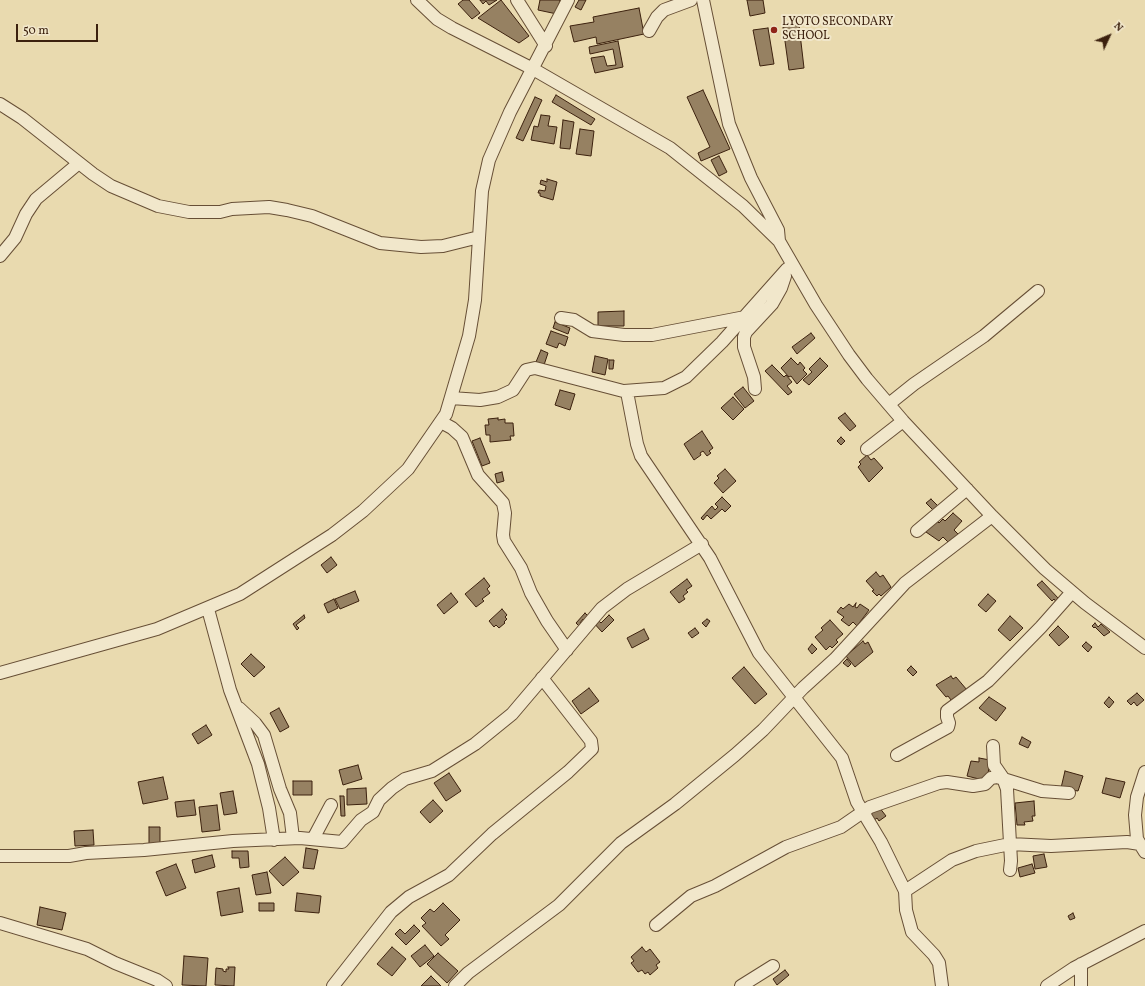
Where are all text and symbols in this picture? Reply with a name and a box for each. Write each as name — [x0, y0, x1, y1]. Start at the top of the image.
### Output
scale bar — [18, 16, 100, 42]
place label: LYOTO SECONDARY SCHOOL — [782, 16, 893, 44]
north arrow — [1089, 16, 1129, 56]
text: N — [1110, 19, 1126, 35]
text: 50 m — [23, 23, 49, 39]
marker: LYOTO SECONDARY SCHOOL — [769, 25, 779, 35]

